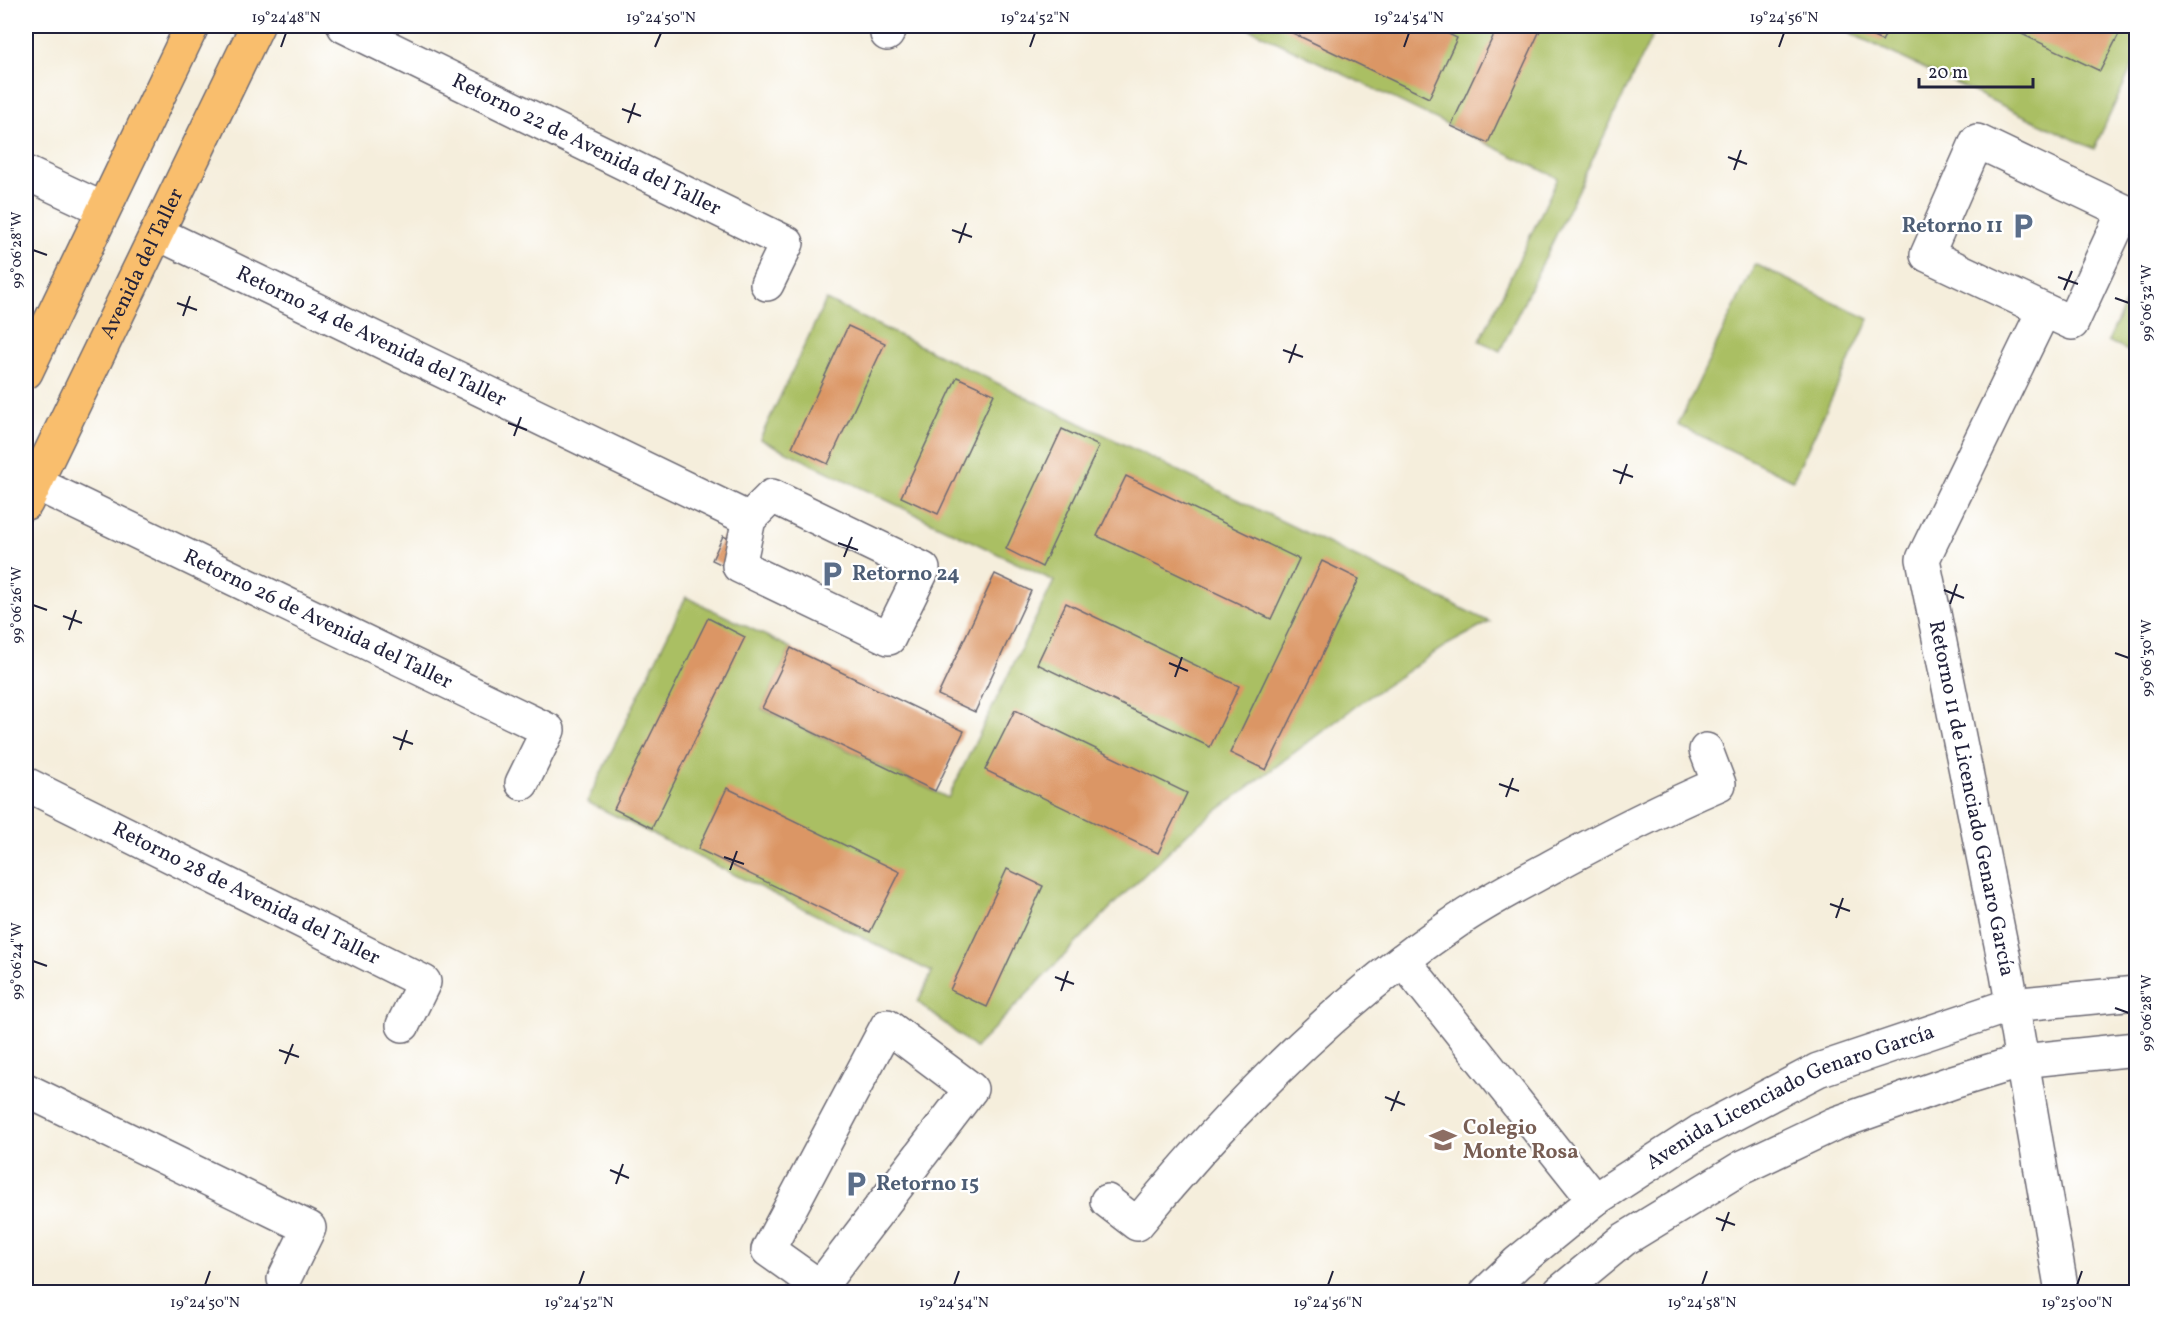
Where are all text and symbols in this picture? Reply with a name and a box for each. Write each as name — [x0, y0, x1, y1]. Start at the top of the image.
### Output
text: 19°24'48"N — [251, 8, 321, 29]
text: 19°24'50"N — [626, 8, 696, 29]
text: 19°24'52"N — [1000, 8, 1070, 29]
text: 19°24'54"N — [1374, 8, 1444, 29]
text: 19°24'56"N — [1750, 8, 1818, 29]
scale bar — [1919, 51, 2033, 89]
text: 20 m — [1928, 61, 1968, 86]
street label: Retorno 22 de Avenida del Taller — [447, 67, 726, 223]
street label: Avenida del Taller — [93, 183, 191, 344]
parking icon: Retorno 11 — [2008, 211, 2038, 241]
text: 99°06'28"W — [7, 212, 28, 288]
place label: Retorno 11 — [1902, 212, 2003, 241]
street label: Retorno 24 de Avenida del Taller — [231, 259, 511, 414]
text: 99°06'32"W — [2137, 265, 2158, 341]
street label: Retorno 26 de Avenida del Taller — [178, 542, 458, 696]
parking icon: Retorno 24 — [817, 559, 847, 589]
place label: Retorno 24 — [852, 560, 960, 589]
text: 99°06'26"W — [7, 567, 28, 643]
street label: Retorno 11 de Licenciado Genaro García — [1921, 618, 2022, 979]
text: 99°06'30"W — [2137, 619, 2158, 697]
street label: Retorno 28 de Avenida del Taller — [107, 815, 385, 972]
text: 99°06'24"W — [7, 922, 28, 1000]
text: 99°06'28"W — [2137, 975, 2158, 1051]
street label: Avenida Licenciado Genaro García — [1640, 1017, 1938, 1177]
place label: Colegio Monte Rosa — [1463, 1114, 1579, 1167]
school or university icon: Colegio Monte Rosa — [1428, 1125, 1458, 1155]
parking icon: Retorno 15 — [841, 1169, 871, 1199]
place label: Retorno 15 — [876, 1170, 979, 1199]
text: 19°24'50"N — [170, 1293, 240, 1314]
text: 19°24'52"N — [544, 1293, 614, 1314]
text: 19°24'54"N — [919, 1293, 989, 1314]
text: 19°24'56"N — [1294, 1293, 1362, 1314]
text: 19°24'58"N — [1668, 1293, 1736, 1314]
text: 19°25'00"N — [2041, 1293, 2113, 1314]

